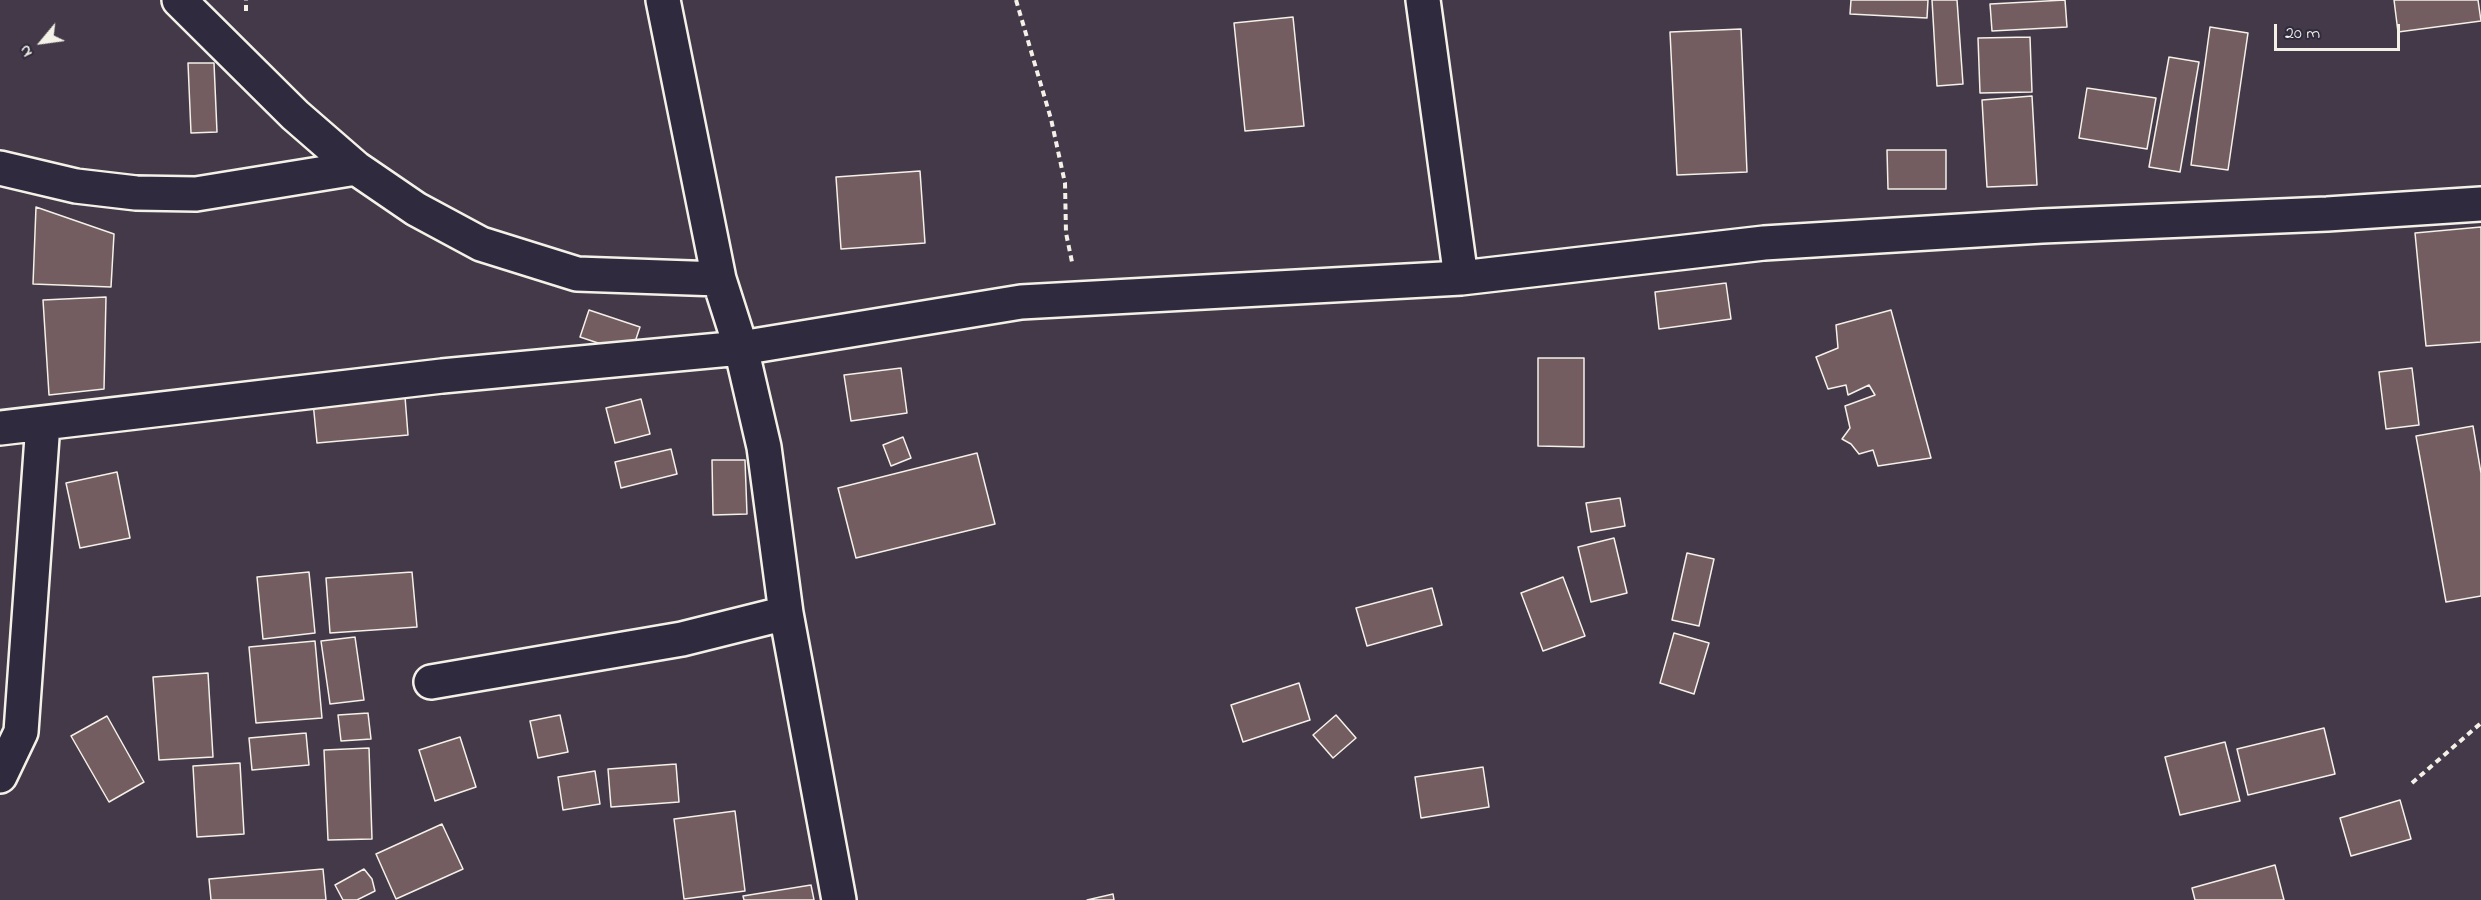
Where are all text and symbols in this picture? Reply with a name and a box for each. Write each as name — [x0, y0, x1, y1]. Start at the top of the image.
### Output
north arrow — [12, 12, 72, 72]
scale bar — [2277, 12, 2403, 50]
text: 20 m — [2285, 21, 2320, 47]
text: N — [13, 40, 39, 61]

